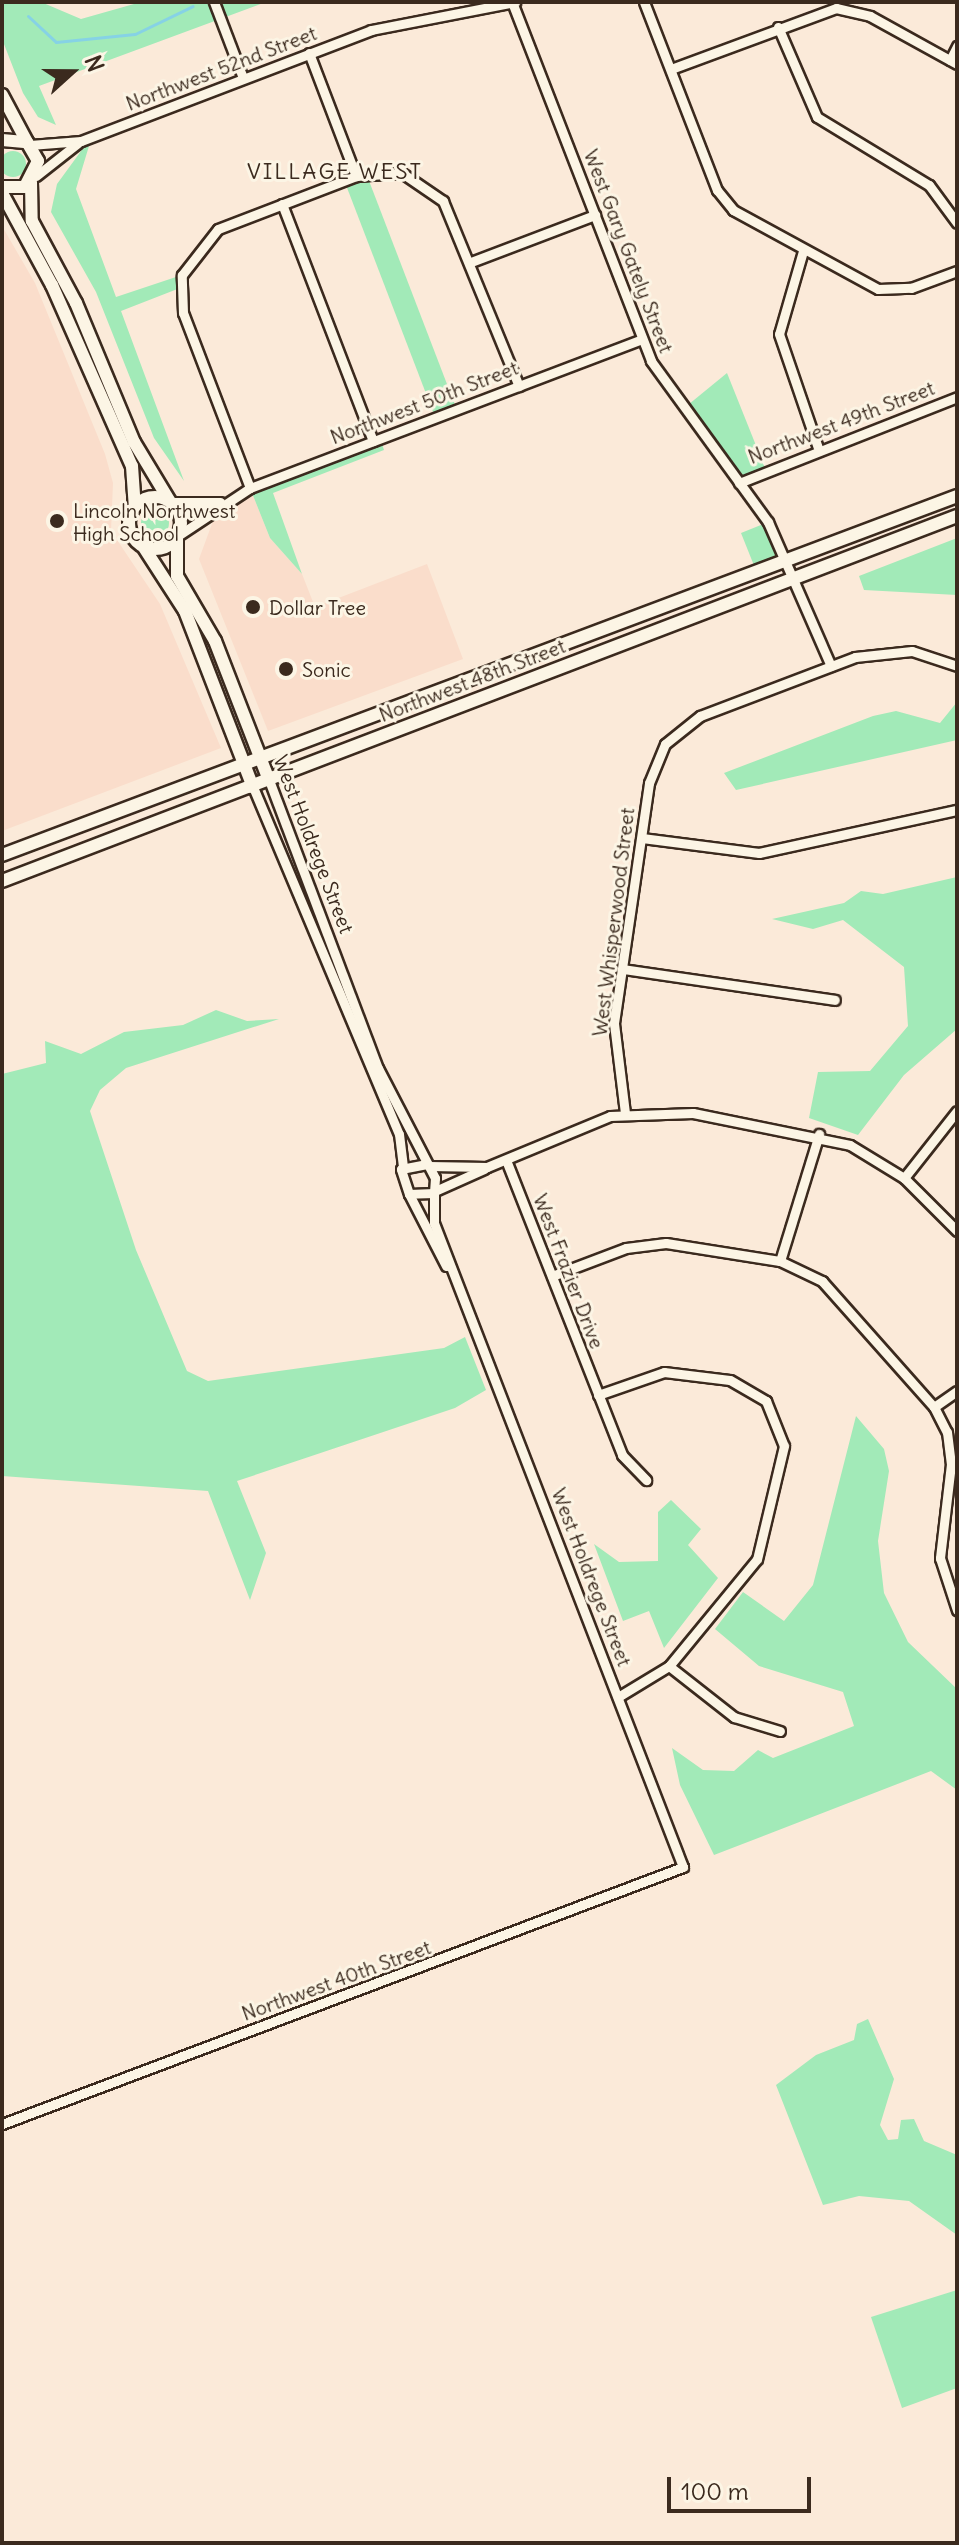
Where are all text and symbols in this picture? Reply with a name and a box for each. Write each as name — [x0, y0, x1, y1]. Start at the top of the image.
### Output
street label: Northwest 52nd Street — [122, 21, 320, 115]
north arrow — [32, 32, 112, 112]
text: N — [79, 51, 110, 76]
street label: West Gary Gately Street — [579, 146, 679, 356]
district label: VILLAGE WEST — [247, 159, 423, 185]
street label: Northwest 50th Street — [327, 355, 521, 449]
street label: Northwest 49th Street — [744, 375, 938, 469]
place label: Lincoln Northwest High School — [73, 498, 236, 545]
marker: Lincoln Northwest High School — [48, 512, 66, 530]
place label: Dollar Tree — [269, 595, 366, 619]
marker: Dollar Tree — [244, 598, 262, 616]
street label: Northwest 48th Street — [375, 633, 569, 727]
place label: Sonic — [302, 657, 351, 681]
marker: Sonic — [277, 660, 295, 678]
street label: West Holdrege Street — [269, 751, 359, 937]
street label: West Whisperwood Street — [587, 806, 639, 1038]
street label: West Frazier Drive — [528, 1190, 610, 1352]
street label: West Holdrege Street — [547, 1484, 637, 1670]
street label: Northwest 40th Street — [238, 1935, 434, 2025]
scale bar — [671, 2461, 815, 2511]
text: 100 m — [681, 2476, 749, 2506]

